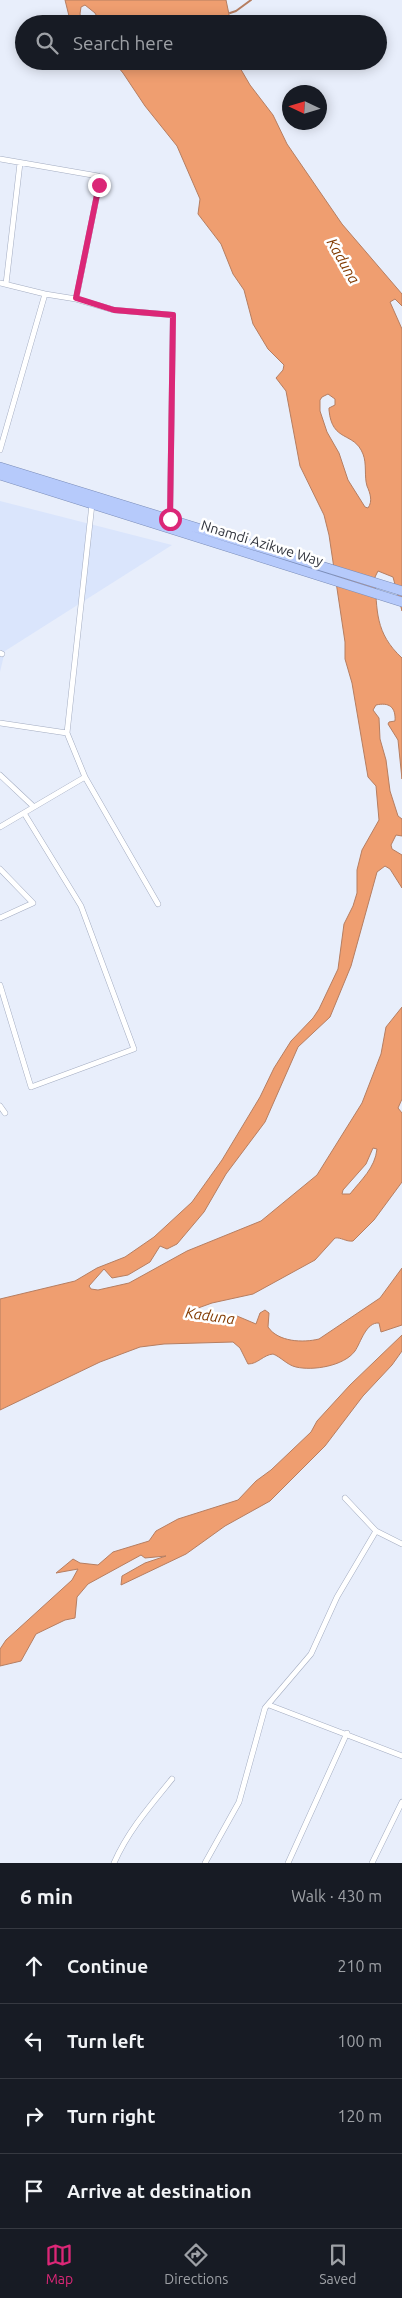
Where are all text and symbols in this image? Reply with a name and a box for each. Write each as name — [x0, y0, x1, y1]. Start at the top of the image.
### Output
search box — [15, 15, 387, 70]
icon: search — [33, 29, 61, 57]
text: Search here — [73, 32, 173, 54]
north arrow — [282, 85, 327, 130]
route end — [88, 174, 111, 197]
water label: Kaduna — [324, 235, 363, 287]
route start — [159, 508, 182, 531]
street label: Nnamdi Azikwe Way — [199, 517, 325, 569]
water label: Kaduna — [184, 1304, 236, 1327]
text: 6 min — [20, 1884, 73, 1908]
text: Walk · 430 m — [291, 1887, 382, 1905]
icon: ahead — [20, 1952, 48, 1980]
text: Continue — [67, 1955, 148, 1977]
text: 210 m — [337, 1957, 382, 1975]
icon: left — [20, 2027, 48, 2055]
text: Turn left — [67, 2030, 145, 2052]
text: 100 m — [337, 2032, 382, 2050]
icon: right — [20, 2102, 48, 2130]
text: Turn right — [67, 2105, 155, 2127]
text: 120 m — [337, 2107, 382, 2125]
icon: arrive — [20, 2177, 48, 2205]
text: Arrive at destination — [67, 2180, 252, 2202]
tab: Map — [45, 2241, 73, 2287]
tab: Directions — [164, 2241, 228, 2287]
tab: Saved — [319, 2241, 357, 2287]

